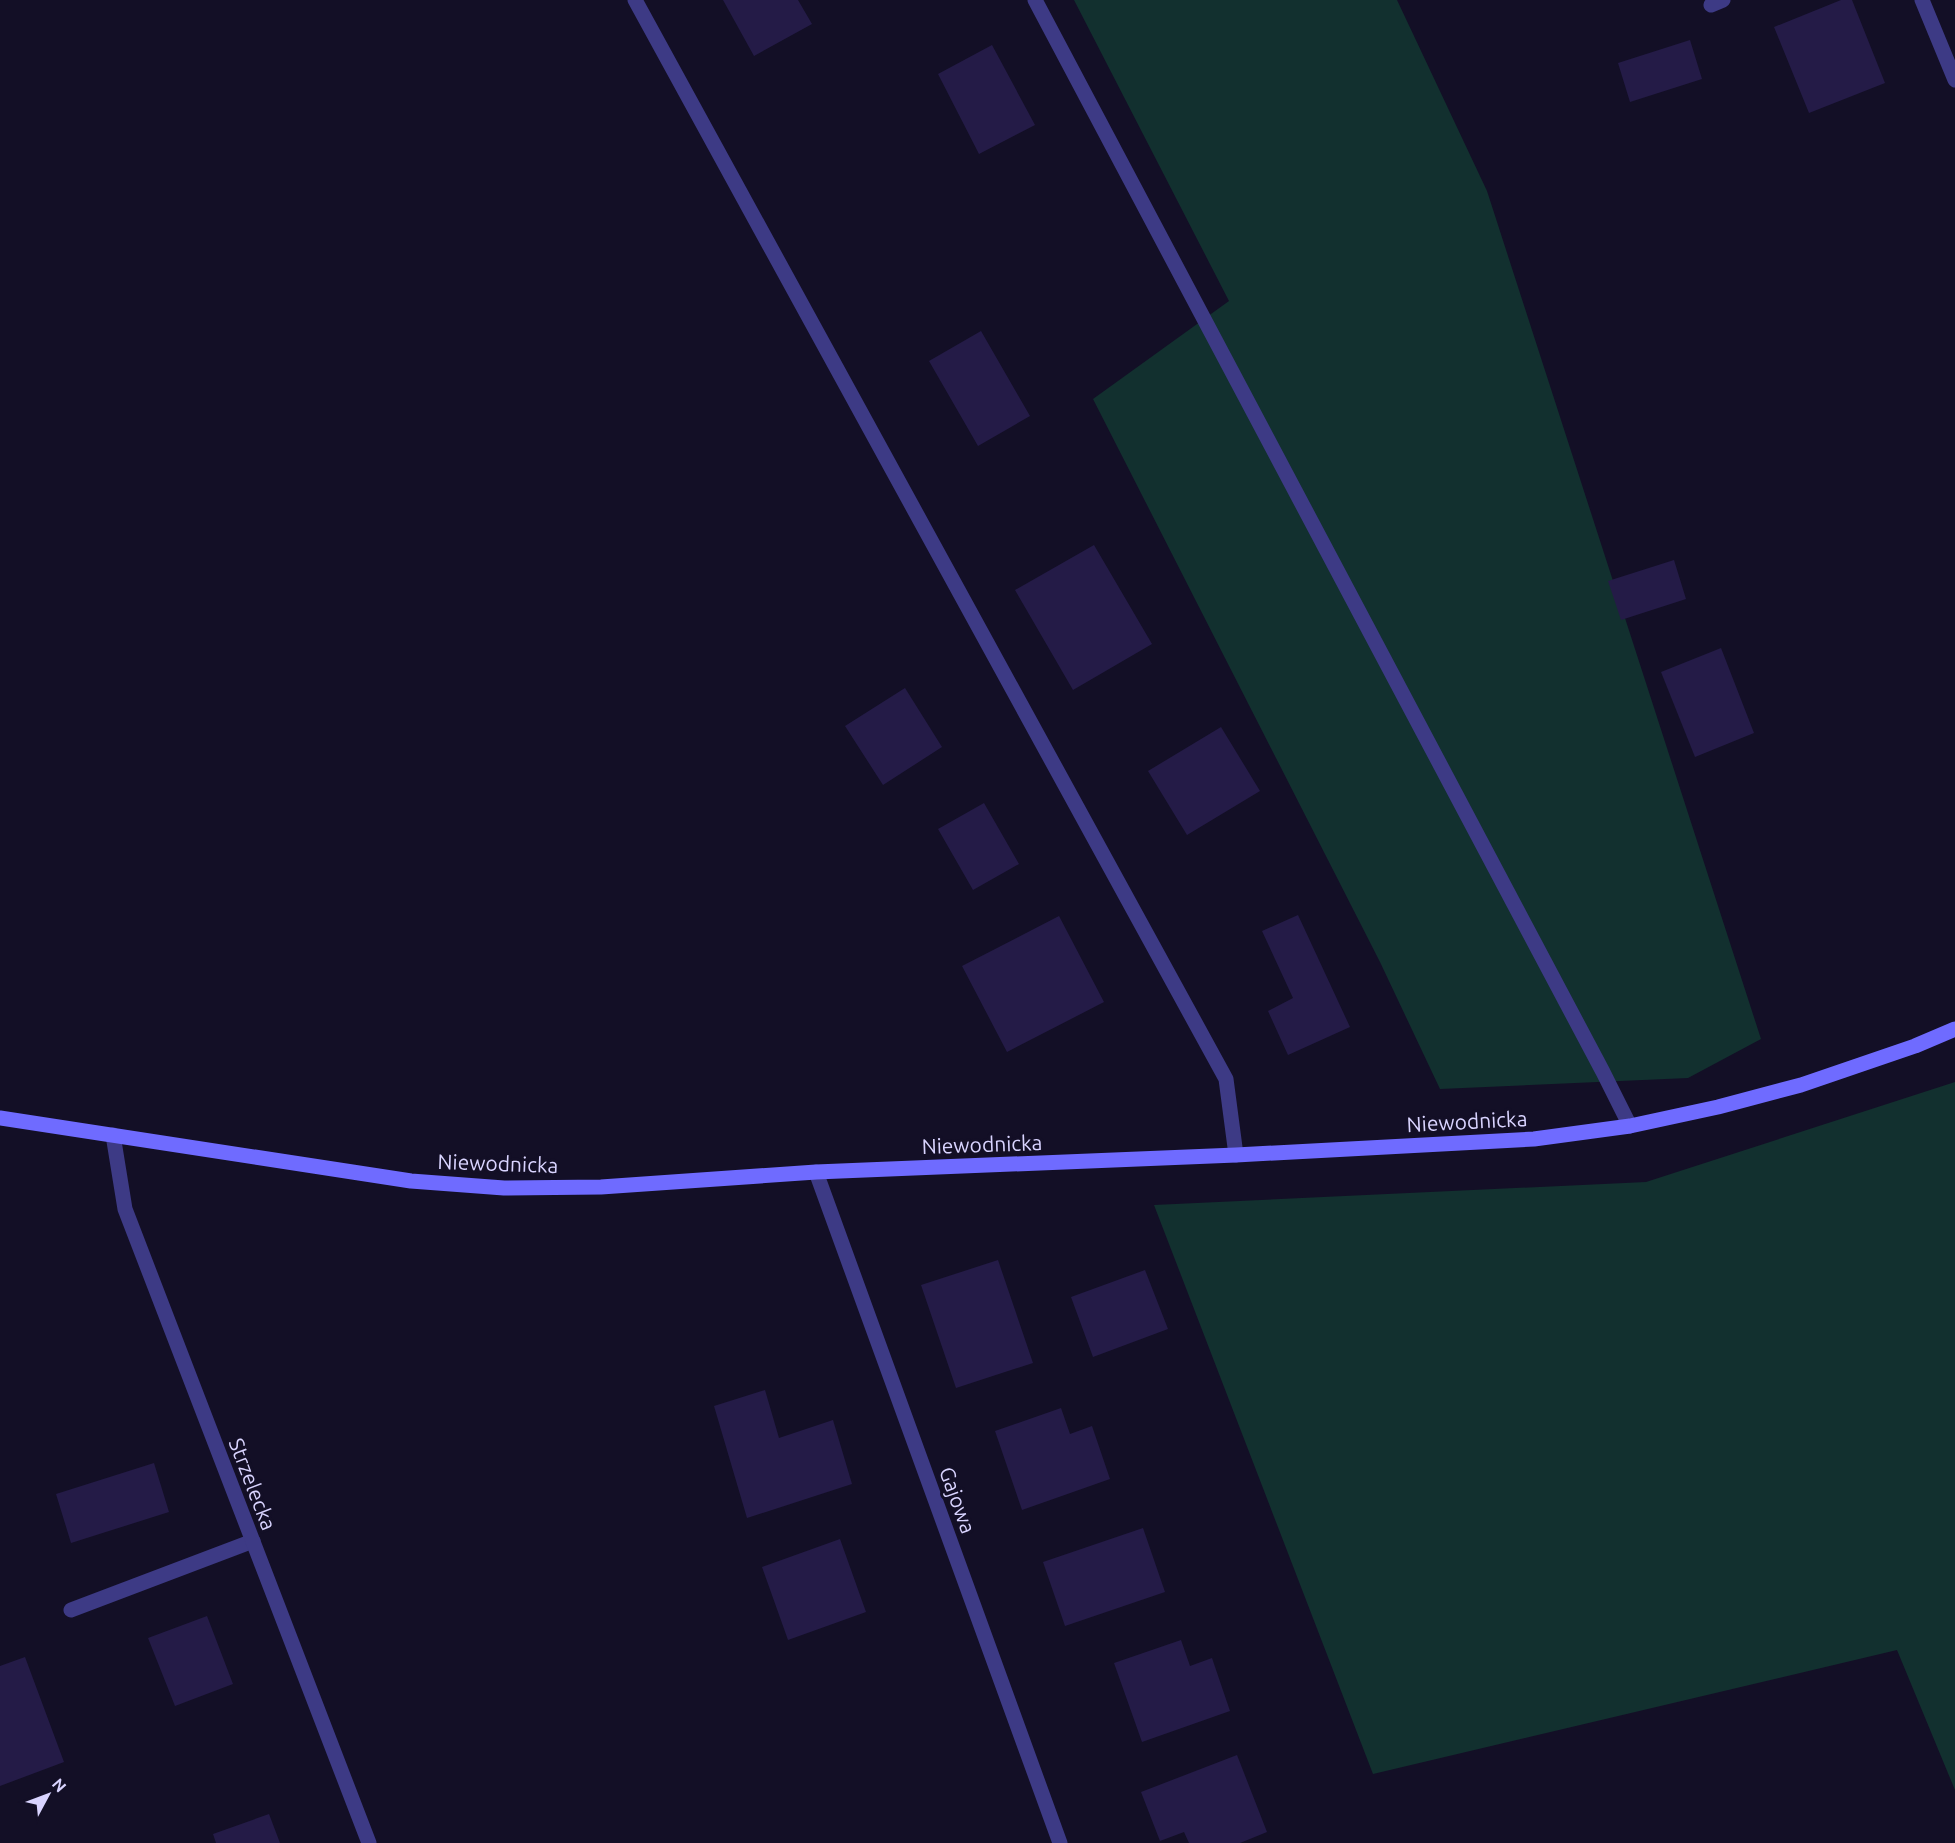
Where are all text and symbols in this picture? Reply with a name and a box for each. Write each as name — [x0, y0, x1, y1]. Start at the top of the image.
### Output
street label: Niewodnicka — [1406, 1106, 1528, 1136]
street label: Niewodnicka — [921, 1130, 1043, 1158]
street label: Niewodnicka — [437, 1149, 559, 1177]
street label: Strzelecka — [224, 1435, 282, 1533]
street label: Gajowa — [935, 1463, 981, 1537]
north arrow — [18, 1765, 78, 1825]
text: N — [49, 1775, 70, 1796]

